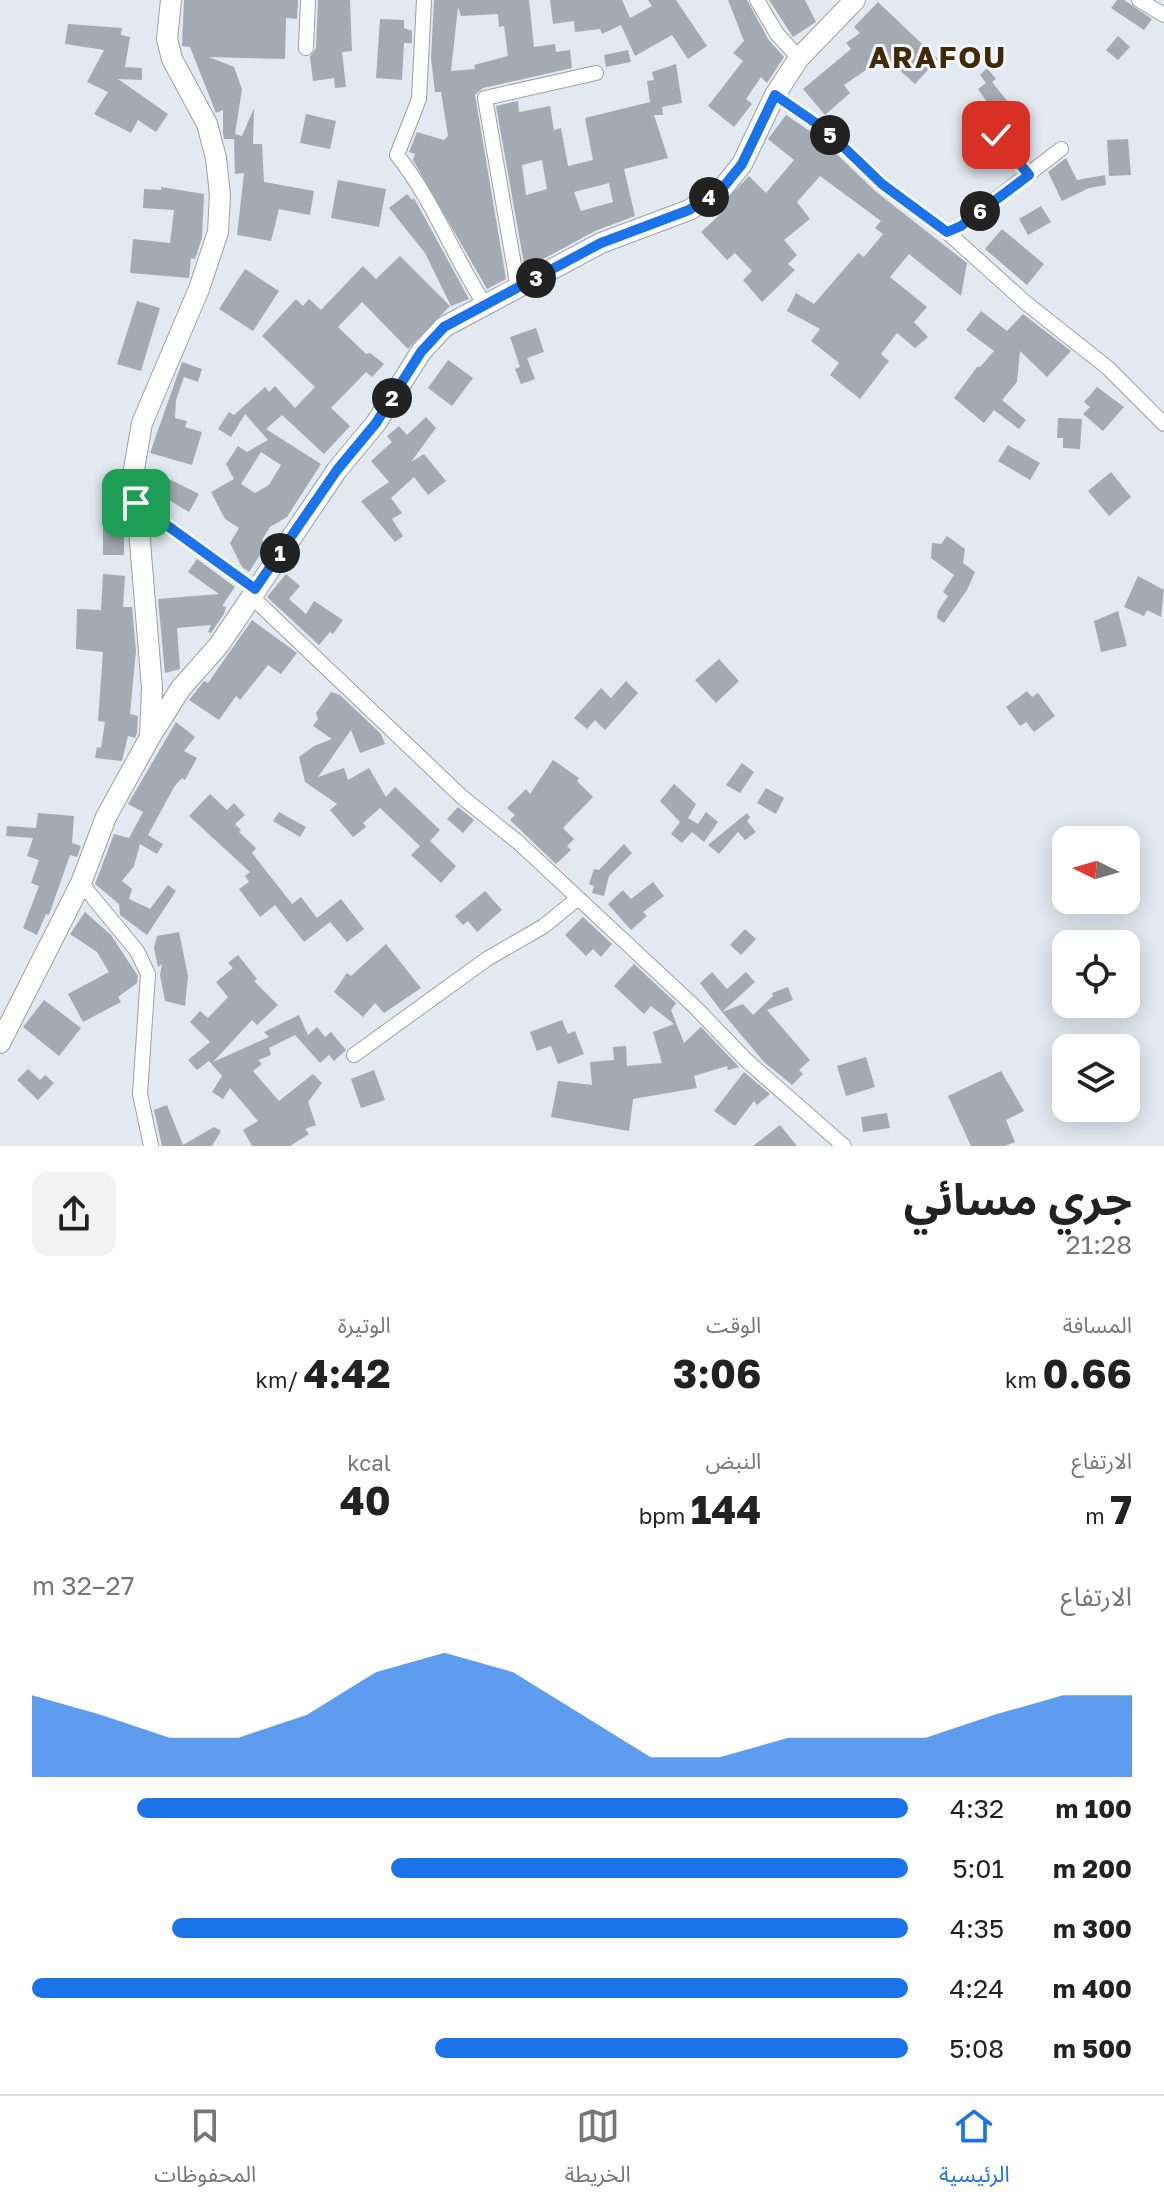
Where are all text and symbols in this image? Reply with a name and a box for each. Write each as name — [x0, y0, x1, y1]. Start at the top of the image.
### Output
district label: ARAFOU — [869, 39, 1007, 75]
pin — [962, 101, 1030, 169]
icon: check — [974, 113, 1018, 157]
pin: 5 — [810, 115, 850, 155]
text: 5 — [823, 121, 837, 148]
pin: 4 — [689, 177, 729, 217]
text: 4 — [702, 183, 716, 210]
pin: 6 — [960, 191, 1000, 231]
text: 6 — [973, 197, 987, 224]
pin: 3 — [516, 258, 556, 298]
text: 3 — [529, 264, 543, 291]
pin: 2 — [372, 378, 412, 418]
text: 2 — [385, 384, 399, 411]
pin — [102, 469, 170, 537]
icon: arrive — [114, 481, 158, 525]
pin: 1 — [260, 533, 300, 573]
text: 1 — [274, 539, 286, 566]
north arrow — [1052, 826, 1140, 914]
map controls — [1052, 826, 1140, 1122]
button: locate — [1052, 930, 1140, 1018]
button: layers — [1052, 1034, 1140, 1122]
button: share — [32, 1172, 116, 1256]
text: جري مسائي — [904, 1172, 1132, 1225]
text: 21:28 — [1066, 1229, 1132, 1260]
text: الوتيرة — [338, 1311, 391, 1338]
text: الوقت — [706, 1311, 761, 1338]
text: المسافة — [1063, 1311, 1132, 1338]
text: 4:42 — [303, 1349, 391, 1397]
text: 3:06 — [673, 1349, 761, 1397]
text: 0.66 — [1042, 1349, 1132, 1397]
text: /km — [256, 1366, 303, 1393]
text: km — [1005, 1366, 1042, 1393]
text: النبض — [706, 1447, 761, 1474]
text: الارتفاع — [1072, 1447, 1132, 1474]
text: kcal — [347, 1449, 391, 1476]
text: 40 — [340, 1476, 391, 1524]
text: 144 — [691, 1485, 761, 1533]
text: 7 — [1110, 1485, 1132, 1533]
text: bpm — [639, 1502, 691, 1529]
text: m — [1085, 1502, 1110, 1529]
text: 27–32 m — [32, 1570, 134, 1601]
text: الارتفاع — [1061, 1581, 1132, 1612]
text: 4:32 — [950, 1793, 1004, 1824]
text: 100 m — [1056, 1793, 1132, 1824]
text: 5:01 — [952, 1853, 1004, 1884]
text: 200 m — [1053, 1853, 1132, 1884]
text: 4:35 — [950, 1913, 1004, 1944]
text: 300 m — [1053, 1913, 1132, 1944]
text: 4:24 — [949, 1973, 1004, 2004]
text: 400 m — [1053, 1973, 1132, 2004]
text: 5:08 — [949, 2033, 1004, 2064]
text: 500 m — [1053, 2033, 1132, 2064]
tab: المحفوظات — [154, 2104, 256, 2198]
tab: الخريطة — [565, 2104, 631, 2198]
tab: الرئيسية — [939, 2104, 1010, 2198]

